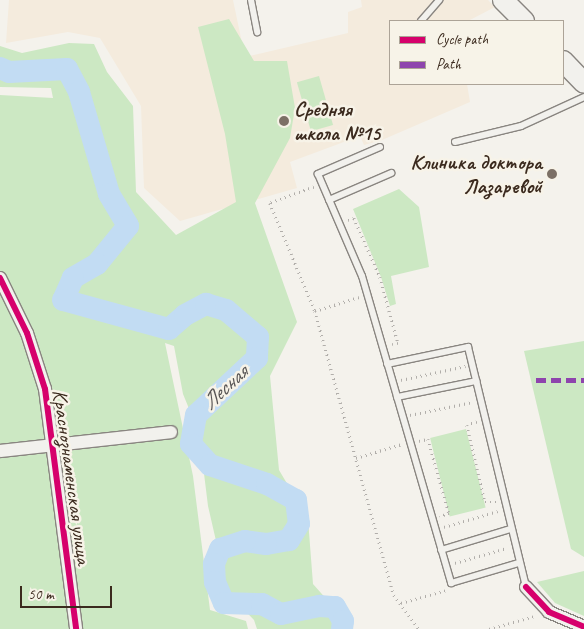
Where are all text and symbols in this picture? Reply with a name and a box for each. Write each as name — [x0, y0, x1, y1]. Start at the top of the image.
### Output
legend — [389, 20, 564, 85]
text: Cycle path — [436, 30, 488, 49]
text: Path — [436, 55, 461, 74]
place label: Средняя школа №15 — [294, 96, 380, 146]
marker: Средняя школа №15 — [278, 115, 290, 127]
place label: Клиника доктора Лазаревой — [411, 149, 542, 199]
marker: Клиника доктора Лазаревой — [546, 168, 558, 180]
water label: Лесная — [197, 360, 253, 416]
street label: Краснознаменская улица — [47, 388, 97, 566]
scale bar — [22, 576, 115, 608]
text: 50 m — [28, 585, 54, 604]

